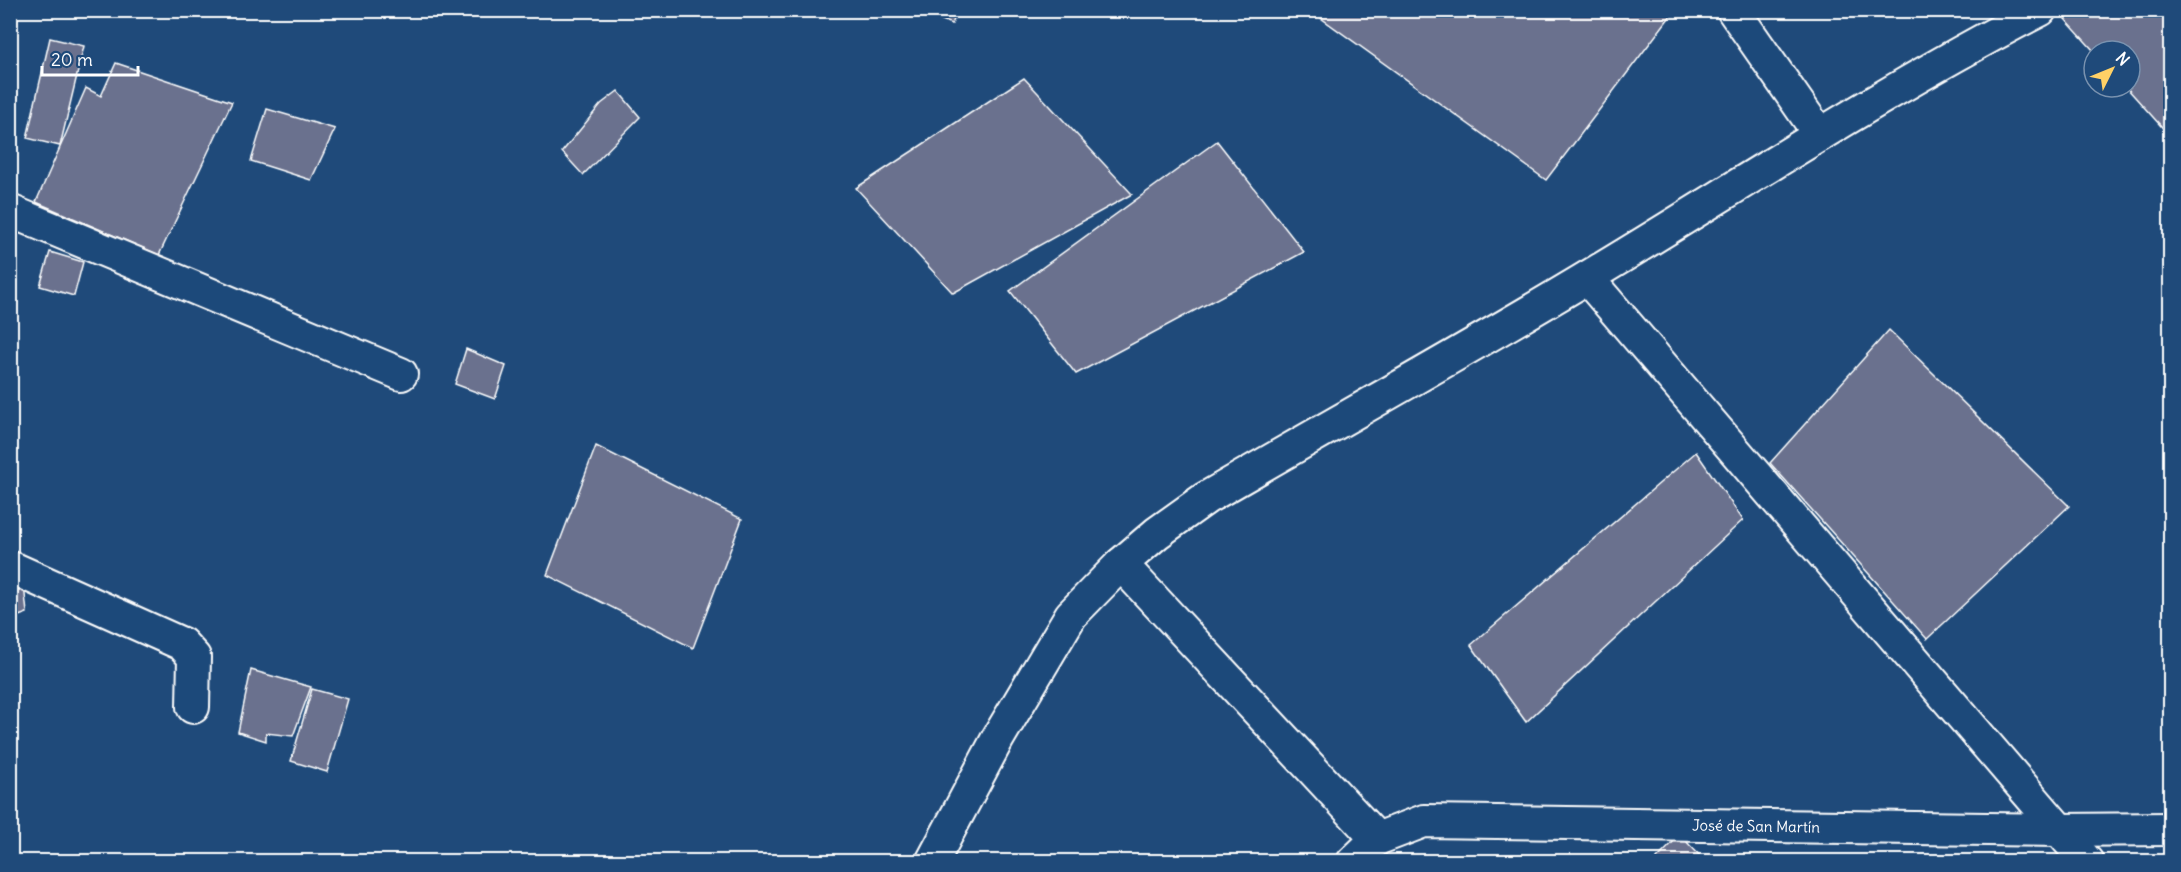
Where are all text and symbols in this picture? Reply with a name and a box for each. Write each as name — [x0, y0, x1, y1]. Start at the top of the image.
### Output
scale bar — [42, 39, 138, 77]
north arrow — [2082, 39, 2142, 99]
text: 20 m — [51, 48, 93, 71]
text: N — [2112, 48, 2134, 70]
street label: José de San Martín — [1692, 815, 1820, 837]

